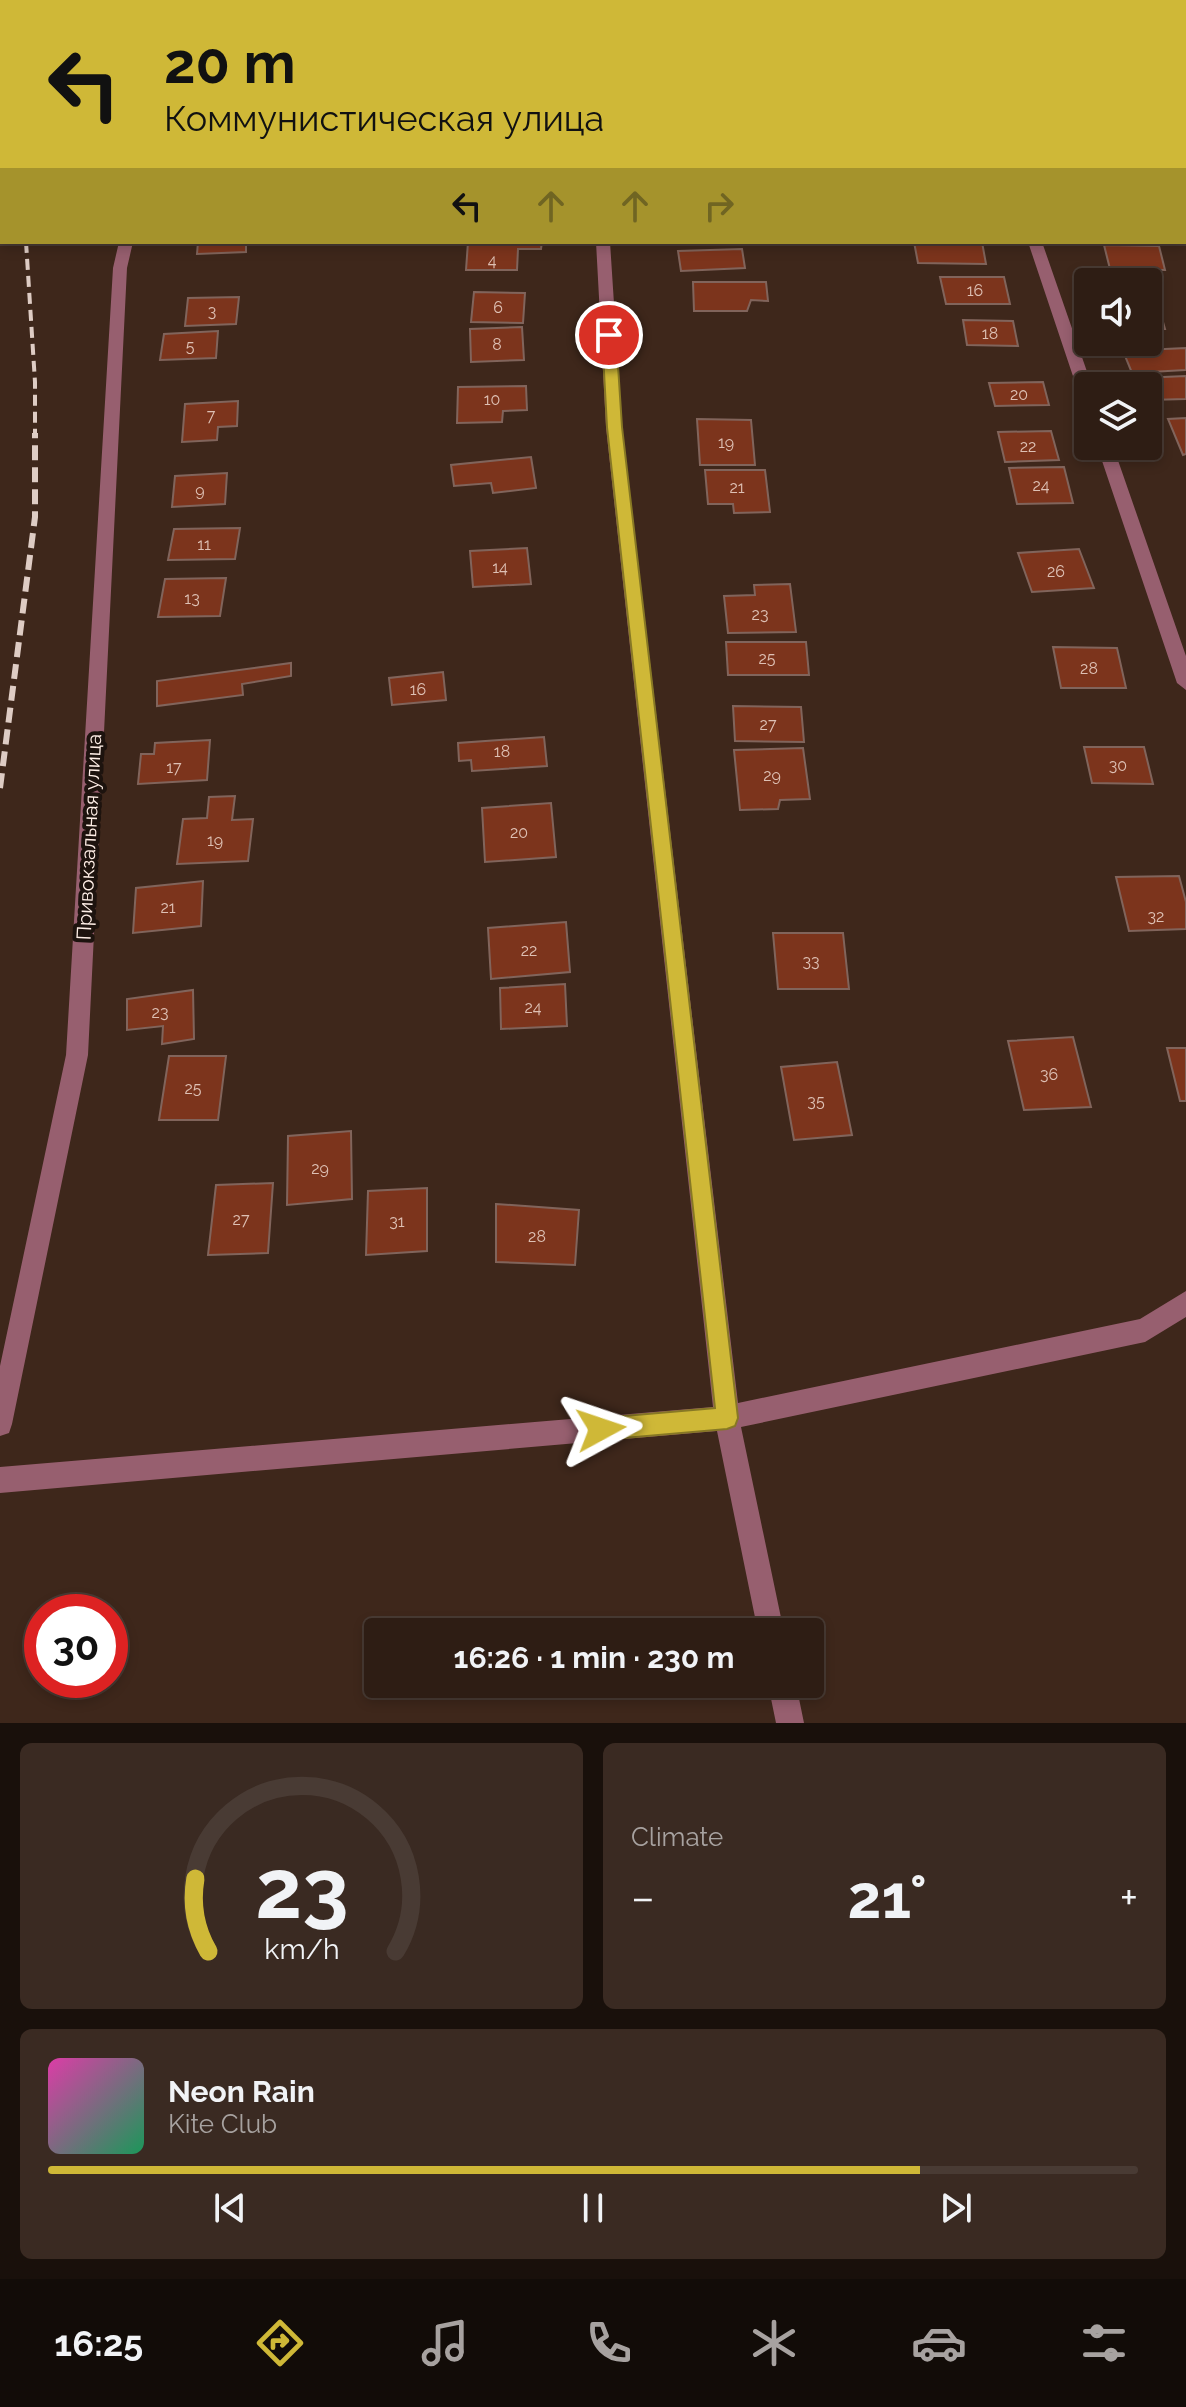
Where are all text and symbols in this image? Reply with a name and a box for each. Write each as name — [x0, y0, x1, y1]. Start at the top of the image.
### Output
text: 20 m — [164, 30, 296, 96]
icon: left — [32, 32, 136, 136]
text: Коммунистическая улица — [164, 97, 604, 139]
icon: left — [445, 184, 489, 228]
icon: ahead — [529, 184, 573, 228]
icon: ahead — [613, 184, 657, 228]
icon: right — [697, 184, 741, 228]
house number: 4 — [488, 251, 497, 270]
map controls — [1074, 268, 1162, 460]
button: sound — [1074, 268, 1162, 356]
house number: 16 — [967, 281, 983, 300]
house number: 6 — [493, 298, 503, 317]
pin — [575, 301, 643, 369]
house number: 3 — [208, 302, 216, 321]
icon: arrive — [587, 313, 631, 357]
house number: 18 — [982, 324, 998, 343]
house number: 8 — [492, 335, 502, 354]
house number: 5 — [186, 337, 195, 356]
button: layers — [1074, 372, 1162, 460]
house number: 20 — [1010, 385, 1028, 404]
house number: 10 — [484, 390, 500, 409]
house number: 7 — [207, 406, 216, 425]
house number: 19 — [718, 433, 734, 452]
house number: 22 — [1020, 437, 1036, 456]
house number: 24 — [1032, 476, 1050, 495]
house number: 21 — [729, 478, 745, 497]
house number: 9 — [195, 481, 205, 500]
house number: 11 — [197, 535, 211, 554]
house number: 14 — [492, 558, 508, 577]
house number: 26 — [1047, 562, 1065, 581]
house number: 13 — [184, 589, 200, 608]
house number: 23 — [752, 605, 768, 624]
house number: 25 — [758, 649, 776, 668]
house number: 28 — [1080, 659, 1098, 678]
house number: 16 — [410, 680, 426, 699]
house number: 27 — [760, 715, 777, 734]
street label: Привокзальная улица — [72, 733, 106, 941]
house number: 18 — [494, 742, 510, 761]
house number: 30 — [1109, 756, 1127, 775]
house number: 17 — [166, 758, 182, 777]
house number: 29 — [763, 766, 781, 785]
house number: 20 — [510, 823, 528, 842]
house number: 19 — [207, 831, 223, 850]
house number: 21 — [160, 898, 176, 917]
house number: 32 — [1148, 907, 1164, 926]
house number: 22 — [521, 941, 537, 960]
house number: 33 — [802, 952, 820, 971]
house number: 24 — [524, 998, 542, 1017]
house number: 23 — [152, 1003, 168, 1022]
house number: 36 — [1040, 1065, 1058, 1084]
house number: 25 — [184, 1079, 202, 1098]
house number: 35 — [807, 1092, 825, 1111]
house number: 29 — [311, 1159, 329, 1178]
house number: 27 — [233, 1210, 250, 1229]
house number: 31 — [389, 1212, 405, 1231]
house number: 28 — [528, 1227, 546, 1246]
position arrow — [559, 1387, 643, 1471]
speed limit sign: 30 — [24, 1594, 128, 1698]
text: 16:26 · 1 min · 230 m — [454, 1640, 734, 1675]
text: Climate — [631, 1822, 723, 1852]
text: 23 — [255, 1840, 348, 1937]
text: 21° — [848, 1862, 927, 1932]
text: − — [631, 1872, 655, 1923]
text: + — [1120, 1872, 1138, 1923]
text: km/h — [264, 1932, 339, 1966]
text: Neon Rain — [168, 2074, 315, 2109]
text: Kite Club — [168, 2109, 277, 2139]
icon: previous — [208, 2186, 252, 2230]
icon: pause — [571, 2186, 615, 2230]
icon: next — [934, 2186, 978, 2230]
icon: directions — [252, 2315, 308, 2371]
icon: music — [417, 2315, 473, 2371]
icon: phone — [581, 2315, 637, 2371]
icon: climate — [746, 2315, 802, 2371]
icon: car — [911, 2315, 967, 2371]
icon: filters — [1076, 2315, 1132, 2371]
text: 16:25 — [54, 2322, 143, 2364]

